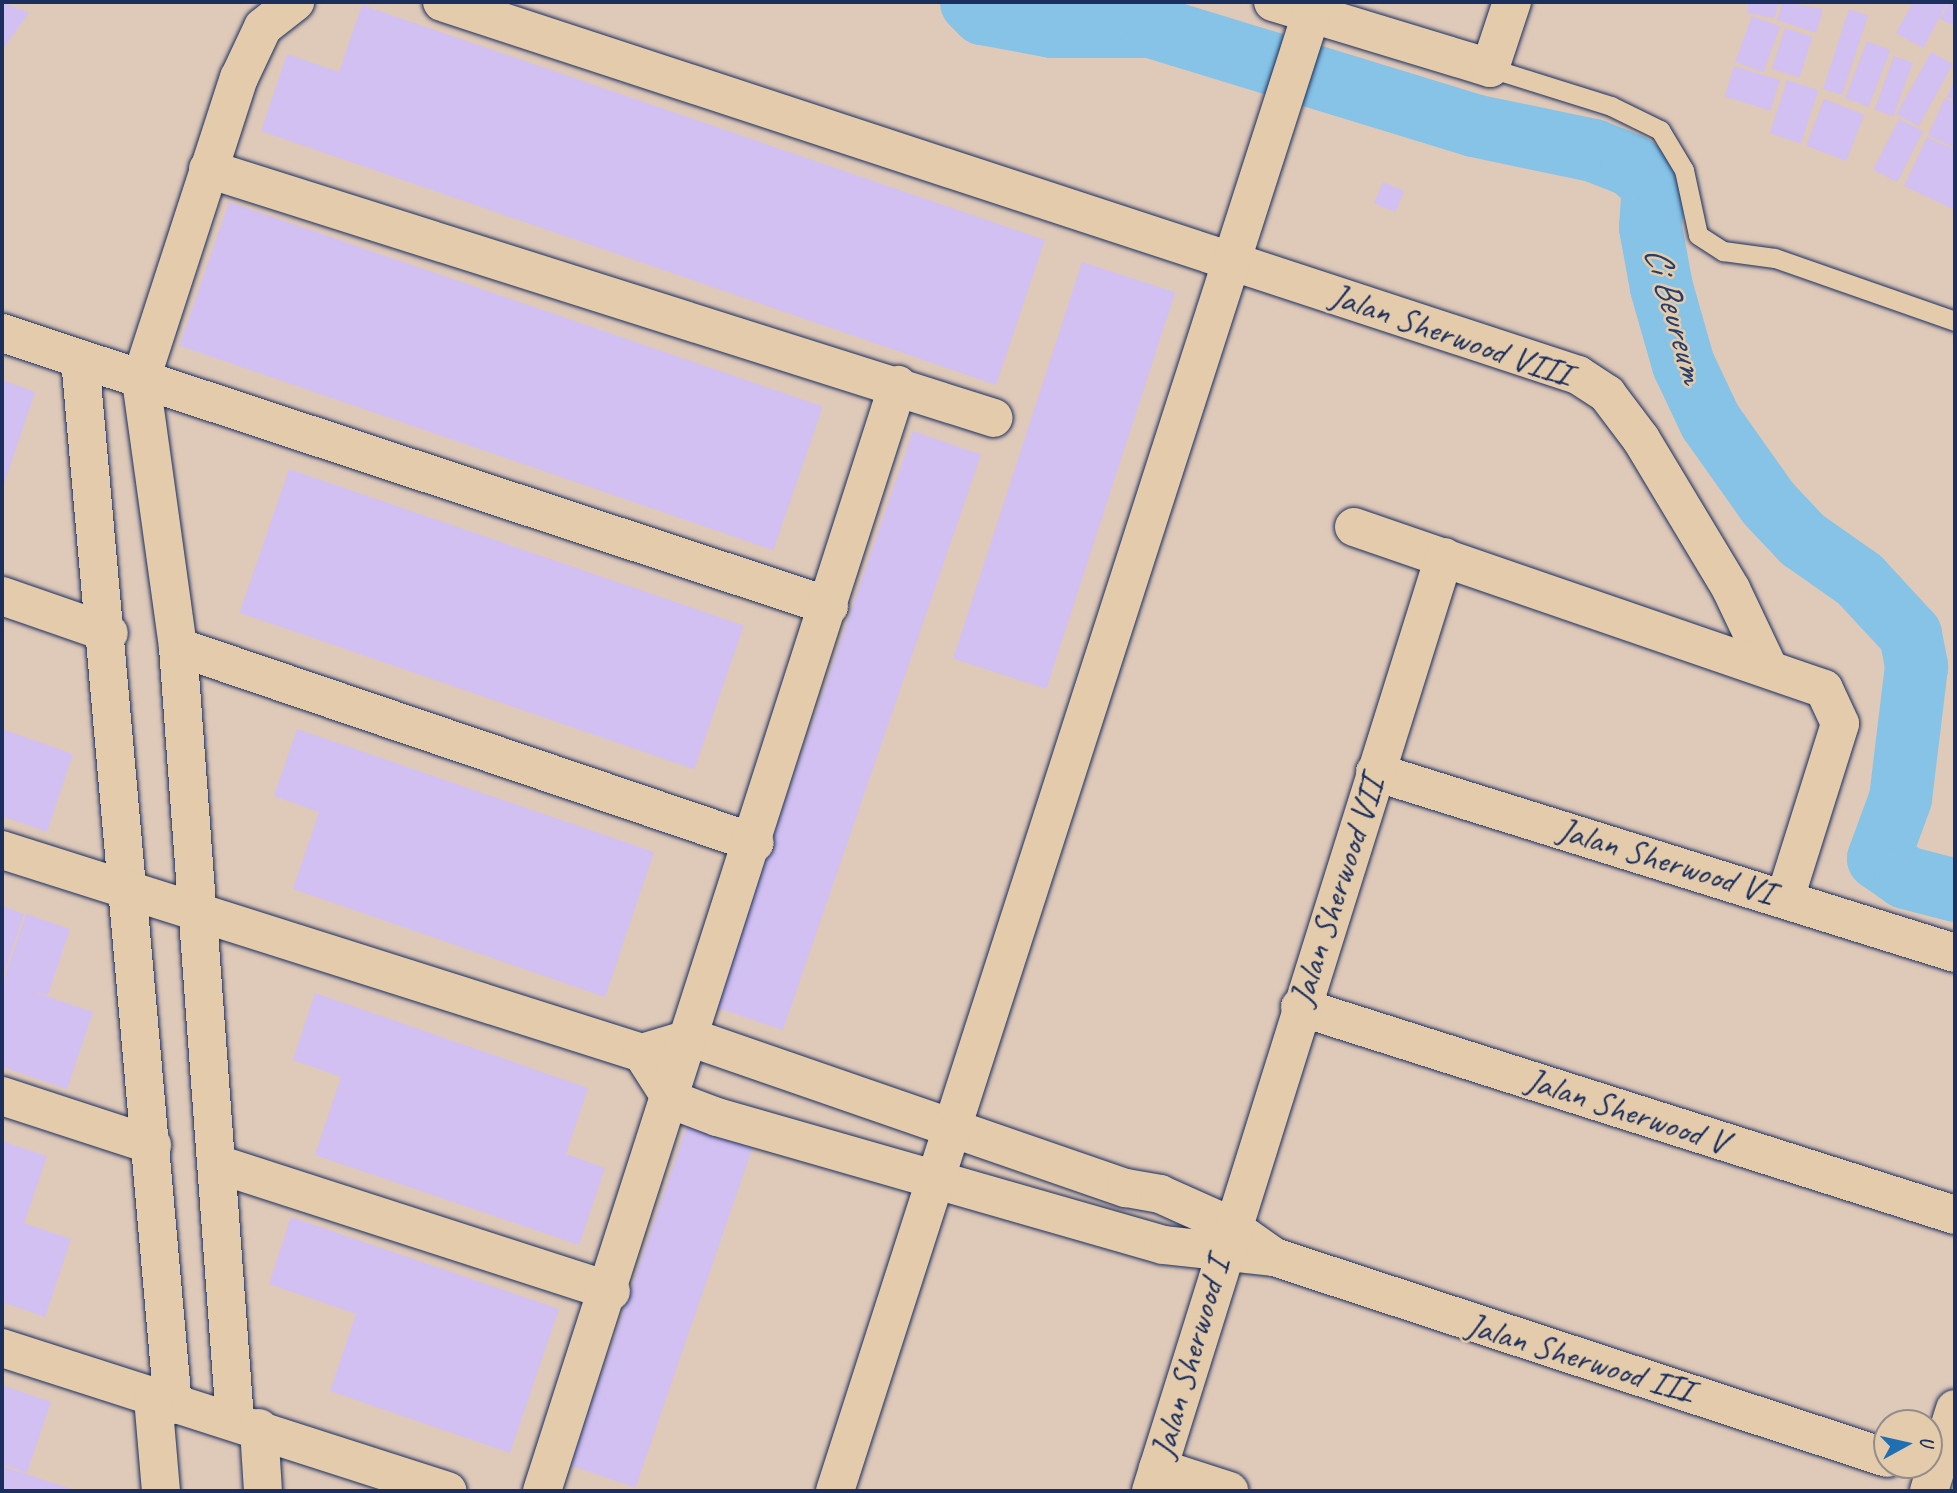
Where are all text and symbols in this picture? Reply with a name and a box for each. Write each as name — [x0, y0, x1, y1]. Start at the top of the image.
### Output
water label: Ci Beureum — [1634, 241, 1716, 387]
street label: Jalan Sherwood VIII — [1325, 274, 1577, 396]
street label: Jalan Sherwood VII — [1280, 771, 1394, 1011]
street label: Jalan Sherwood VI — [1553, 808, 1779, 914]
street label: Jalan Sherwood V — [1521, 1059, 1733, 1163]
street label: Jalan Sherwood I — [1141, 1253, 1239, 1463]
street label: Jalan Sherwood III — [1461, 1303, 1699, 1413]
north arrow — [1873, 1409, 1943, 1479]
text: U — [1914, 1435, 1939, 1448]

